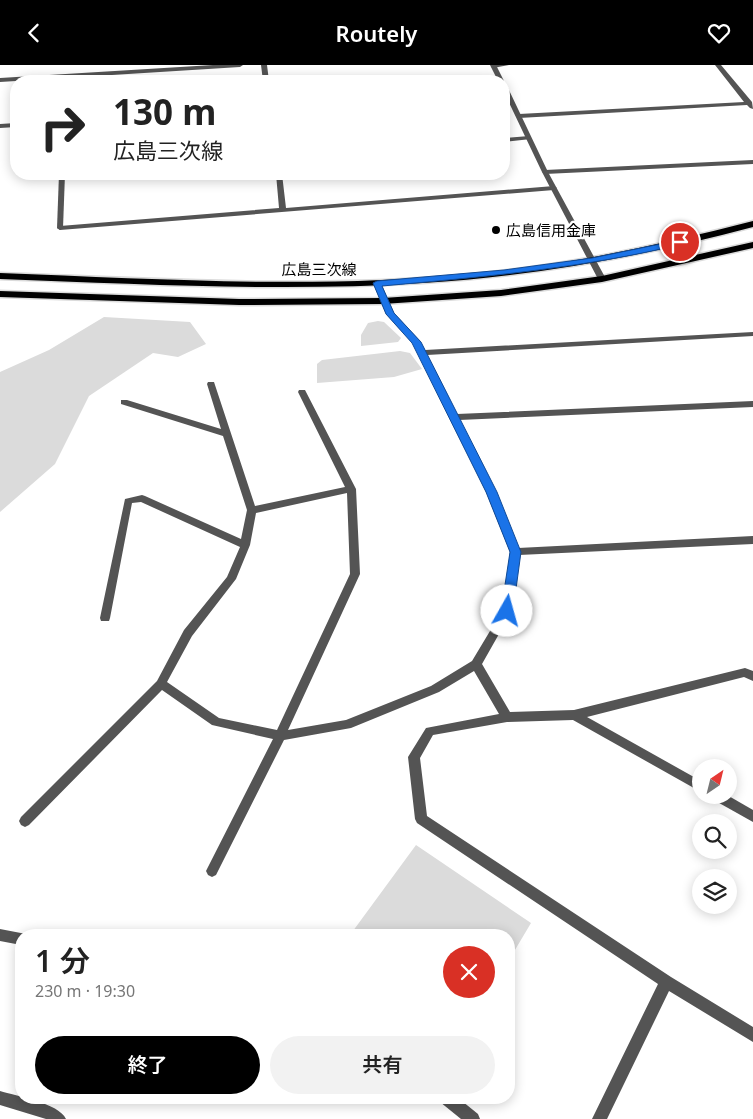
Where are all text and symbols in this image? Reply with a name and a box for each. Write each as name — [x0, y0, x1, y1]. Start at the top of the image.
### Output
text: Routely — [336, 18, 417, 48]
icon: back — [20, 19, 48, 47]
icon: heart — [705, 19, 733, 47]
text: 130 m — [113, 88, 216, 135]
icon: right — [30, 95, 95, 160]
text: 広島三次線 — [113, 135, 223, 165]
place label: 広島信用金庫 — [506, 220, 596, 240]
pin — [659, 221, 701, 263]
marker: 広島信用金庫 — [490, 224, 502, 236]
icon: arrive — [666, 228, 694, 256]
street label: 広島三次線 — [281, 259, 357, 279]
position arrow — [480, 584, 532, 636]
north arrow — [692, 759, 738, 804]
map controls — [692, 759, 737, 914]
button: search — [692, 814, 737, 859]
button: layers — [692, 869, 737, 914]
text: 1 分 — [35, 940, 90, 981]
button: close — [443, 946, 495, 998]
text: 230 m · 19:30 — [35, 980, 135, 1002]
button: 終了 — [35, 1036, 260, 1094]
button: 共有 — [270, 1036, 495, 1094]

